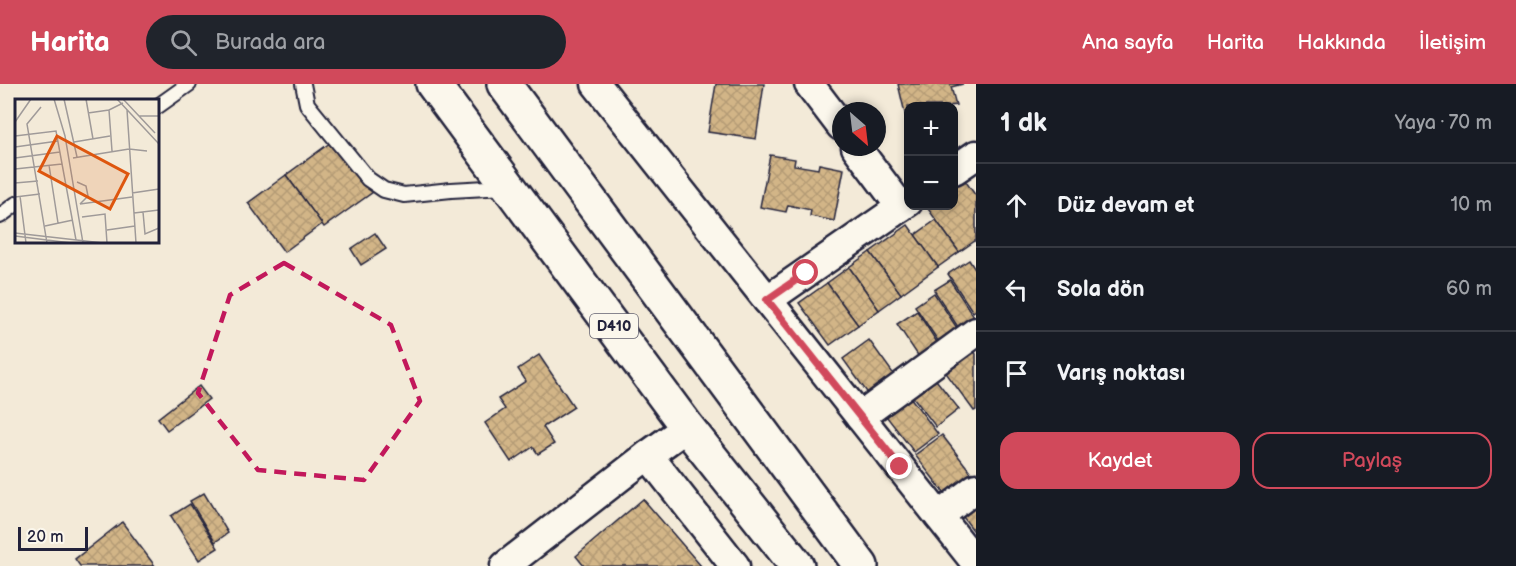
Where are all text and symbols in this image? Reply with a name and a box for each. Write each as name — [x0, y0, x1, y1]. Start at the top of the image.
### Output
search box — [146, 15, 566, 69]
text: Harita — [30, 26, 110, 59]
icon: search — [167, 26, 200, 59]
text: Burada ara — [215, 29, 326, 56]
text: Ana sayfa — [1082, 30, 1174, 55]
text: Harita — [1207, 30, 1264, 55]
text: Hakkında — [1297, 30, 1386, 55]
text: İletişim — [1419, 30, 1486, 55]
inset map — [15, 99, 159, 243]
north arrow — [832, 102, 886, 156]
map controls — [904, 102, 958, 210]
button: + — [904, 102, 958, 156]
text: 1 dk — [1000, 108, 1047, 139]
text: Yaya · 70 m — [1395, 111, 1492, 135]
button: − — [904, 156, 958, 210]
icon: ahead — [1000, 189, 1033, 222]
text: Düz devam et — [1057, 192, 1194, 219]
text: 10 m — [1451, 193, 1492, 217]
route start — [792, 259, 818, 285]
icon: left — [1000, 273, 1033, 306]
text: Sola dön — [1057, 276, 1145, 303]
text: 60 m — [1446, 277, 1492, 301]
road number: D410 — [590, 314, 638, 338]
icon: arrive — [1000, 357, 1033, 390]
text: Varış noktası — [1057, 360, 1185, 387]
button: Kaydet — [1000, 432, 1240, 489]
button: Paylaş — [1252, 432, 1492, 489]
route end — [886, 453, 912, 479]
scale bar — [18, 524, 88, 552]
text: 20 m — [27, 528, 63, 547]

